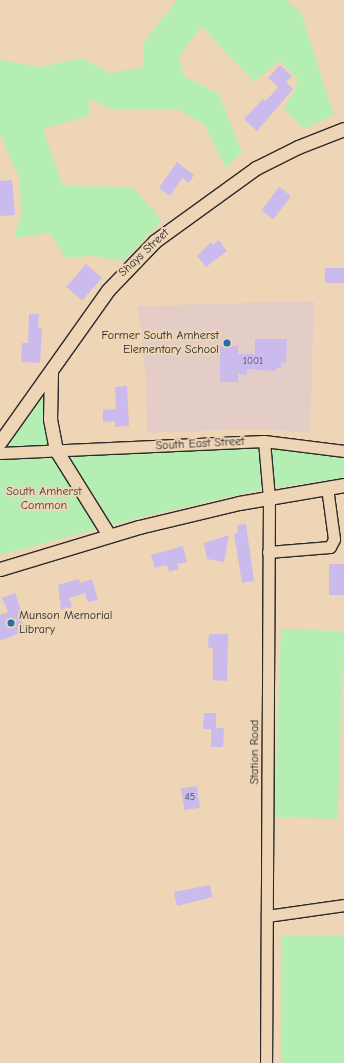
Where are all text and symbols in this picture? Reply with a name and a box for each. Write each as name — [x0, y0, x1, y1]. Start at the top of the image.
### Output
street label: Shays Street — [116, 226, 172, 280]
place label: Former South Amherst Elementary School — [101, 329, 219, 357]
marker: Former South Amherst Elementary School — [222, 338, 232, 348]
house number: 1001 — [243, 356, 263, 368]
street label: South East Street — [155, 434, 245, 454]
park label: South Amherst Common — [6, 485, 82, 513]
place label: Munson Memorial Library — [19, 609, 112, 637]
marker: Munson Memorial Library — [6, 618, 16, 628]
street label: Station Road — [248, 720, 262, 784]
house number: 45 — [185, 792, 195, 804]

